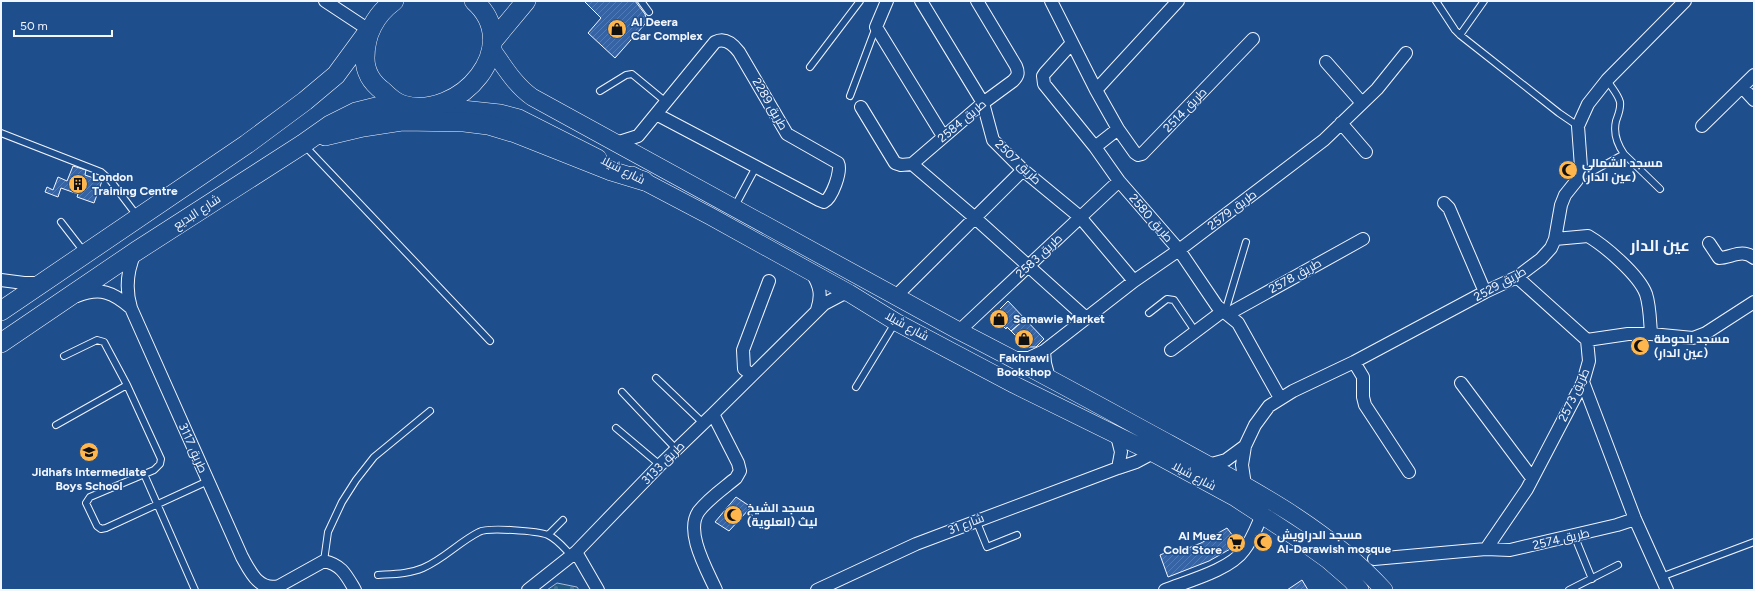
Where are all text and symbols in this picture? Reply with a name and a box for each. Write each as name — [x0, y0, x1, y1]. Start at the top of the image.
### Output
scale bar — [14, 12, 112, 38]
place label: Al Deera Car Complex — [631, 15, 703, 43]
shop icon: Al Deera Car Complex — [606, 18, 628, 40]
text: 50 m — [20, 19, 48, 33]
street label: طريق 2289 — [749, 75, 791, 133]
street label: طريق 2514 — [1160, 85, 1210, 135]
street label: طريق 2584 — [935, 97, 989, 145]
street label: طريق 2507 — [992, 137, 1044, 187]
street label: شارع شيلا — [598, 153, 647, 188]
place label: مسجد الشمالي (عين الدار) — [1582, 156, 1663, 185]
mosque icon: مسجد الشمالي (عين الدار) — [1557, 159, 1579, 181]
place label: London Training Centre — [92, 170, 178, 198]
building icon: London Training Centre — [67, 173, 89, 195]
street label: طريق 2579 — [1205, 187, 1259, 233]
street label: طريق 2580 — [1126, 191, 1176, 245]
street label: شارع البديع — [171, 192, 224, 233]
street label: طريق 2583 — [1013, 231, 1065, 281]
district label: عين الدار — [1629, 236, 1690, 255]
street label: طريق 2578 — [1266, 256, 1324, 296]
street label: طريق 2529 — [1471, 264, 1529, 304]
street label: شارع شيلا — [882, 308, 931, 345]
shop icon: Samawie Market — [988, 308, 1010, 330]
place label: Samawie Market — [1013, 312, 1105, 326]
shop icon: Fakhrawi Bookshop — [1013, 328, 1035, 350]
place label: مسجد الحوطة (عين الدار) — [1654, 332, 1730, 361]
mosque icon: مسجد الحوطة (عين الدار) — [1629, 335, 1651, 357]
place label: Fakhrawi Bookshop — [997, 351, 1051, 379]
street label: طريق 2573 — [1556, 366, 1592, 424]
street label: طريق 3117 — [176, 421, 210, 475]
street label: طريق 3133 — [639, 439, 687, 487]
school or university icon: Jidhafs Intermediate Boys School — [78, 441, 100, 463]
street label: شارع شيلا — [1169, 459, 1218, 494]
place label: Jidhafs Intermediate Boys School — [32, 465, 147, 493]
place label: مسجد الشيخ ليث (العلوية) — [747, 501, 817, 530]
mosque icon: مسجد الشيخ ليث (العلوية) — [722, 504, 744, 526]
street label: شارع 31 — [946, 511, 987, 538]
street label: طريق 2574 — [1531, 526, 1591, 552]
place label: مسجد الدراويش Al-Darawish mosque — [1277, 528, 1391, 556]
place label: Al Muez Cold Store — [1163, 529, 1222, 557]
mosque icon: مسجد الدراويش Al-Darawish mosque — [1252, 531, 1274, 553]
supermarket icon: Al Muez Cold Store — [1225, 532, 1247, 554]

